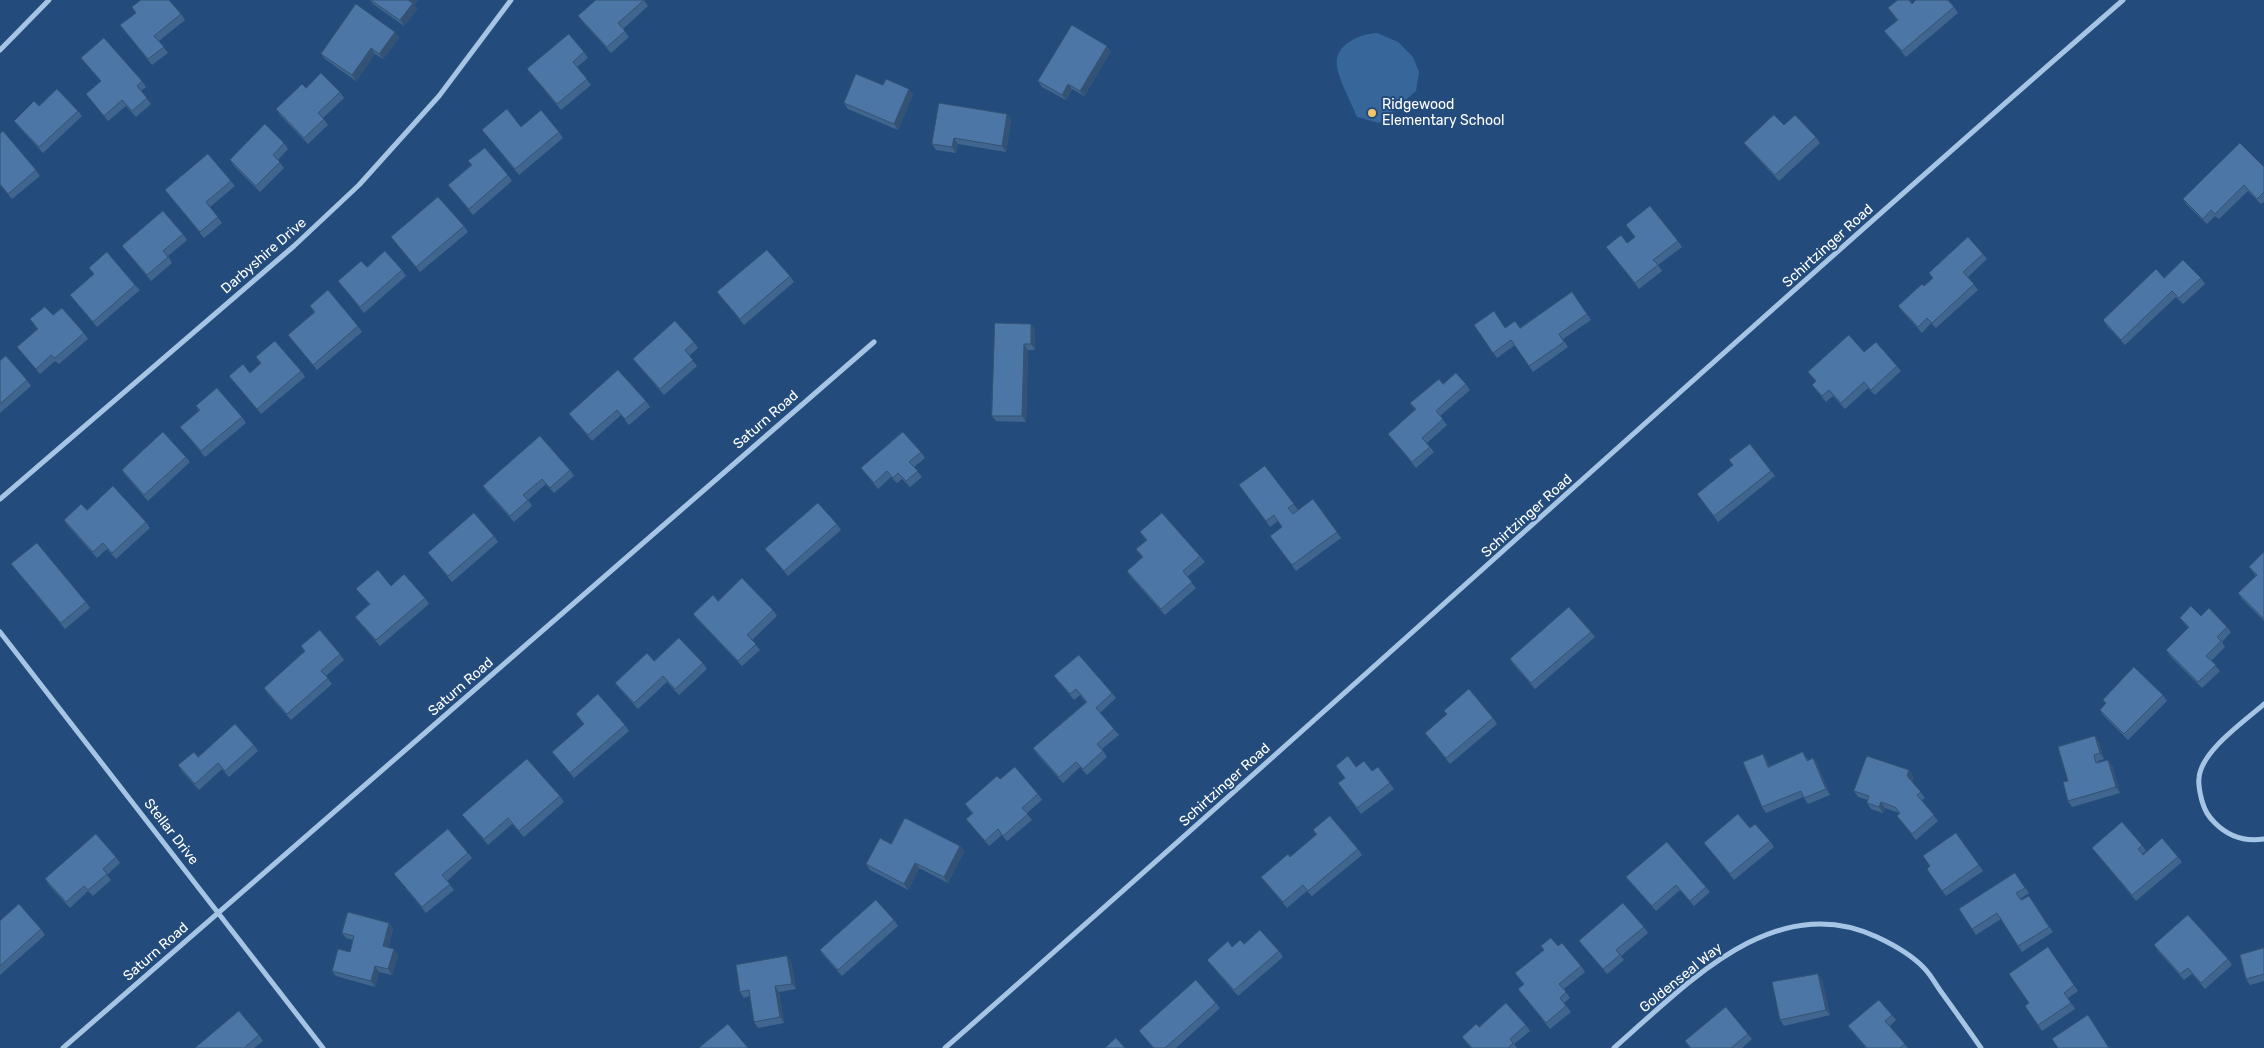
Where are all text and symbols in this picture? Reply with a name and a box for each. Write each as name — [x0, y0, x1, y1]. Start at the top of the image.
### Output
place label: Ridgewood Elementary School — [1382, 97, 1505, 130]
marker: Ridgewood Elementary School — [1366, 107, 1378, 119]
street label: Schirtzinger Road — [1779, 201, 1877, 291]
street label: Darbyshire Drive — [218, 214, 310, 298]
street label: Saturn Road — [730, 387, 802, 453]
street label: Schirtzinger Road — [1478, 471, 1576, 561]
street label: Saturn Road — [425, 654, 497, 720]
street label: Schirtzinger Road — [1176, 740, 1274, 830]
street label: Stellar Drive — [140, 796, 202, 868]
street label: Saturn Road — [120, 919, 192, 985]
street label: Goldenseal Way — [1636, 940, 1726, 1016]

